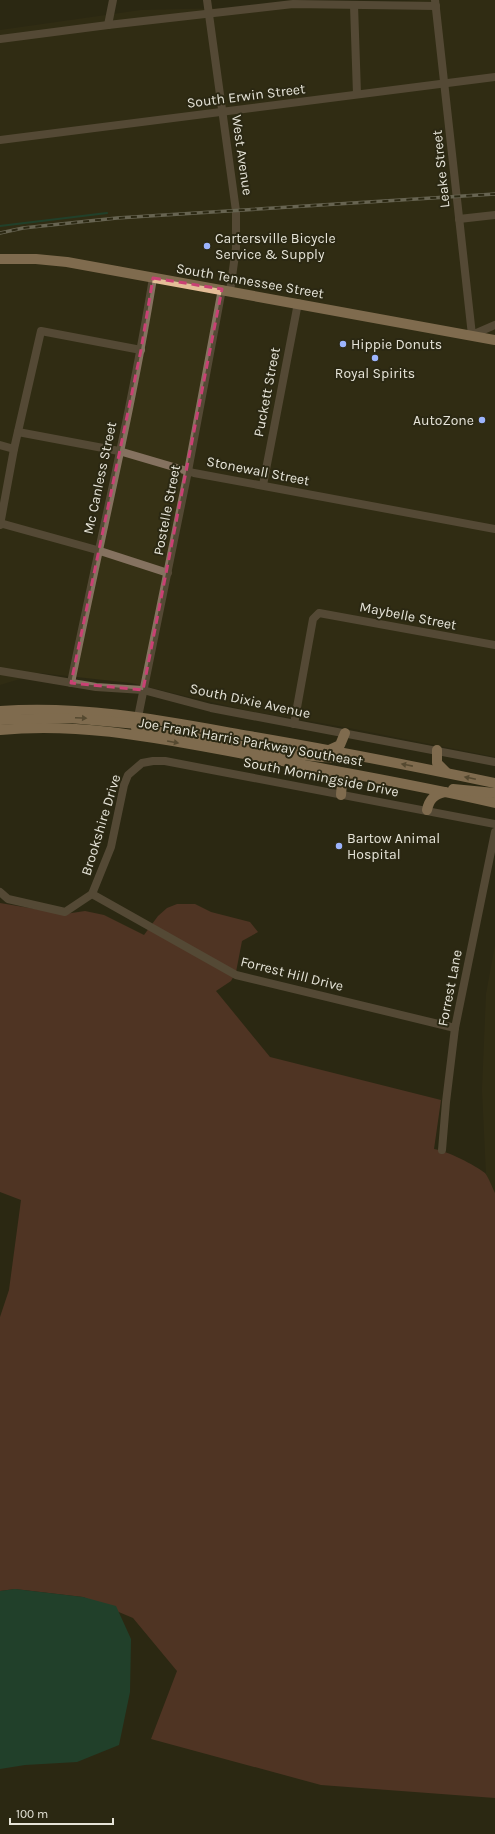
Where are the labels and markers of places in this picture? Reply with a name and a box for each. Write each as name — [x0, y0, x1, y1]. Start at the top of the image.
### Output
place label: Cartersville Bicycle Service & Supply — [215, 230, 336, 263]
marker: Cartersville Bicycle Service & Supply — [202, 241, 212, 251]
place label: Hippie Donuts — [351, 336, 442, 353]
marker: Hippie Donuts — [338, 339, 348, 349]
marker: Royal Spirits — [370, 353, 380, 363]
place label: Royal Spirits — [335, 365, 415, 382]
place label: AutoZone — [413, 412, 474, 429]
marker: AutoZone — [477, 415, 487, 425]
place label: Bartow Animal Hospital — [347, 830, 440, 863]
marker: Bartow Animal Hospital — [334, 841, 344, 851]

